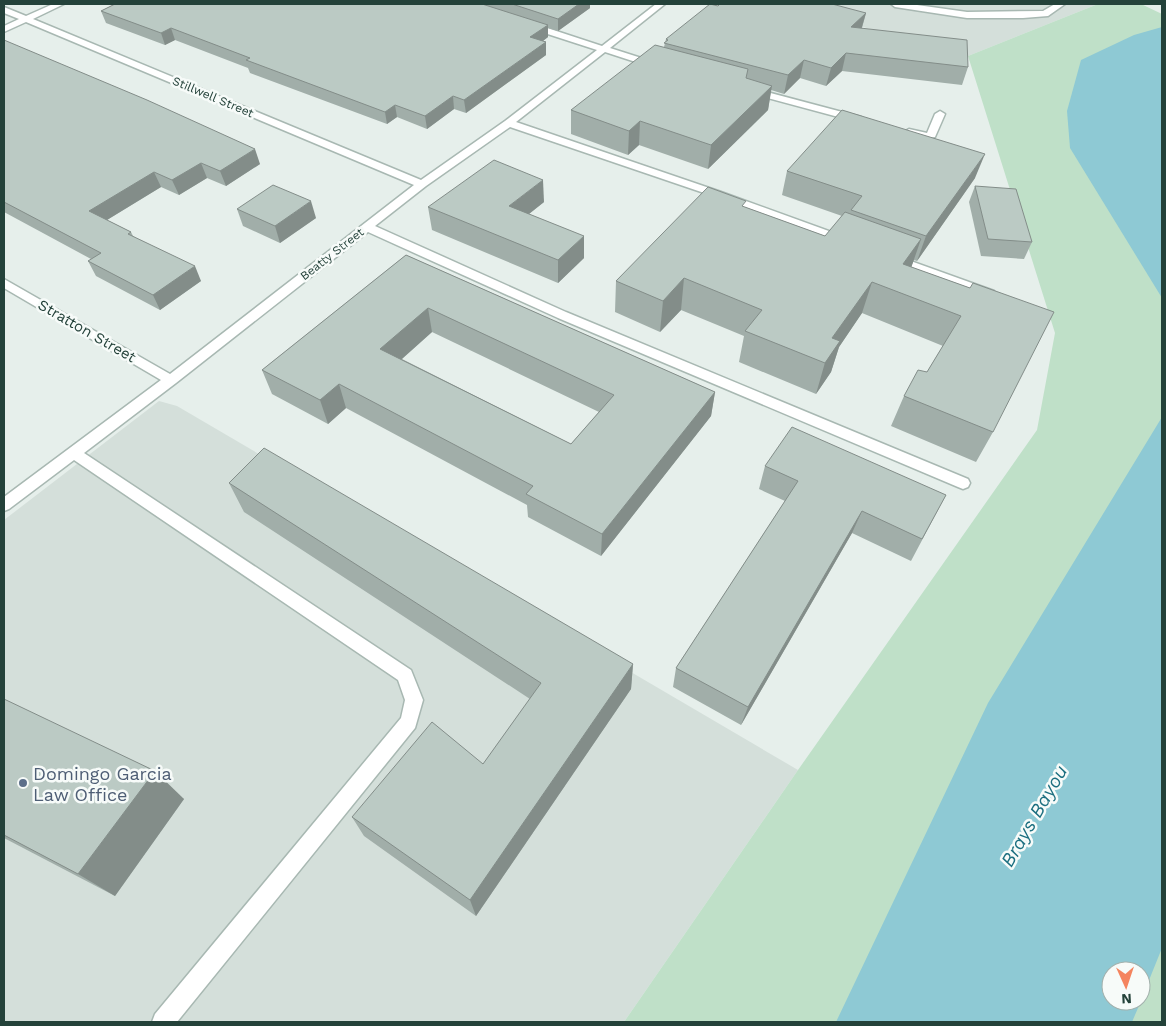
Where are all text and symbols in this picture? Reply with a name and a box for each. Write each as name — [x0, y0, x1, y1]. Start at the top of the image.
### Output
street label: Stillwell Street — [170, 74, 256, 120]
street label: Beatty Street — [297, 225, 367, 283]
street label: Stratton Street — [35, 296, 140, 367]
water label: Brays Bayou — [996, 761, 1072, 871]
place label: Domingo Garcia Law Office — [33, 763, 172, 805]
marker: Domingo Garcia Law Office — [17, 777, 29, 789]
north arrow — [1101, 961, 1151, 1011]
text: N — [1121, 991, 1132, 1007]

